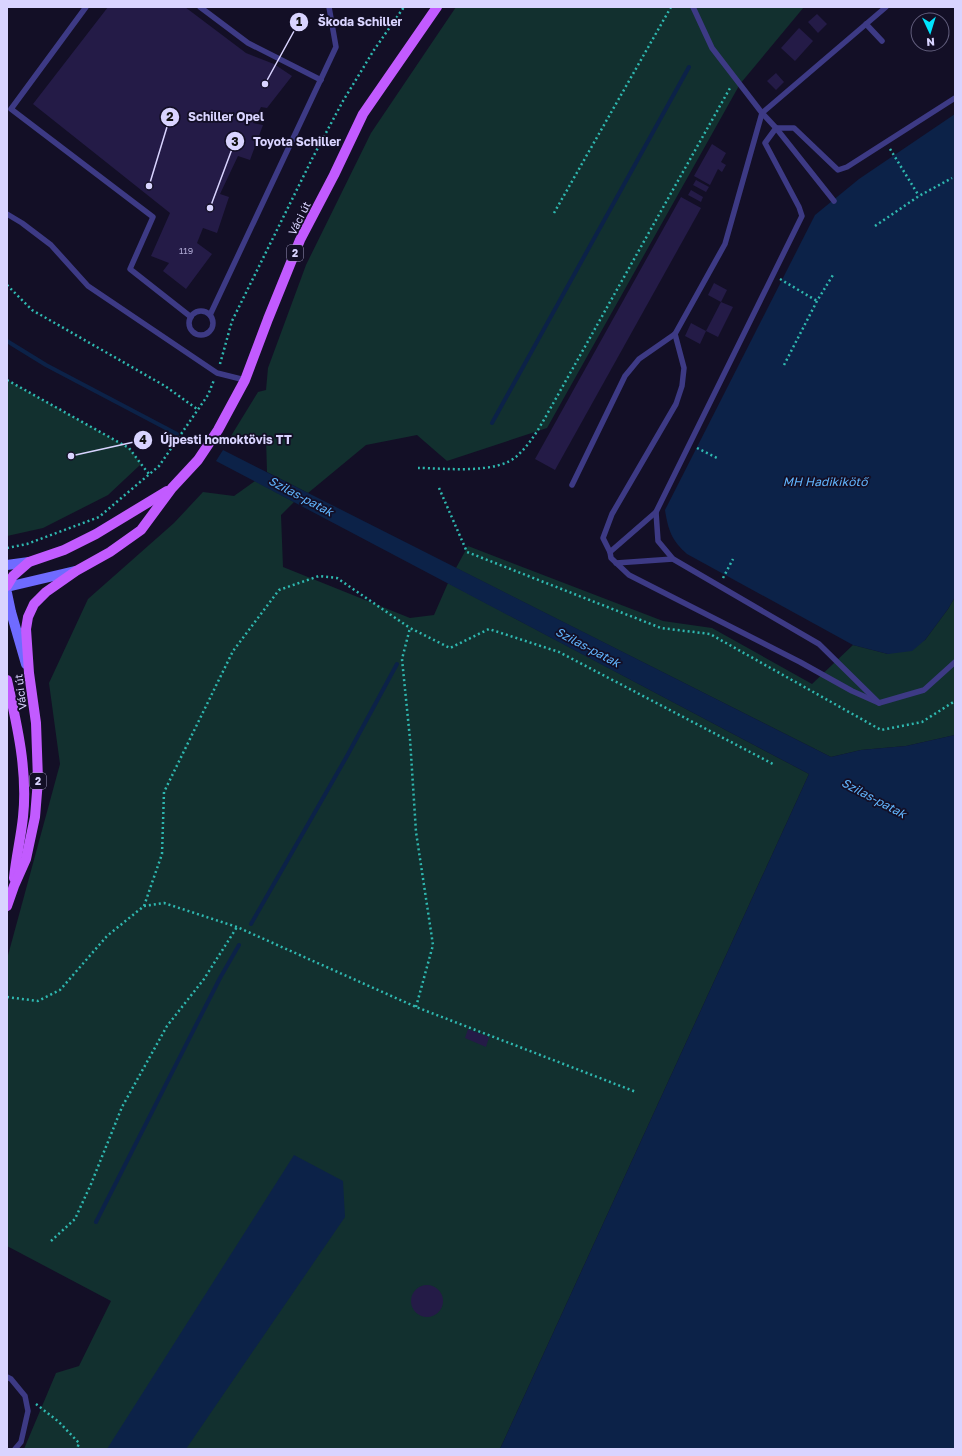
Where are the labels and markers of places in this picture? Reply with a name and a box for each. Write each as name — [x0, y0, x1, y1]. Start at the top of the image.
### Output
callout: Škoda Schiller — [289, 10, 410, 34]
callout: Schiller Opel — [160, 105, 271, 129]
callout: Toyota Schiller — [225, 129, 349, 153]
callout: Újpesti homoktövis TT — [133, 428, 300, 452]

